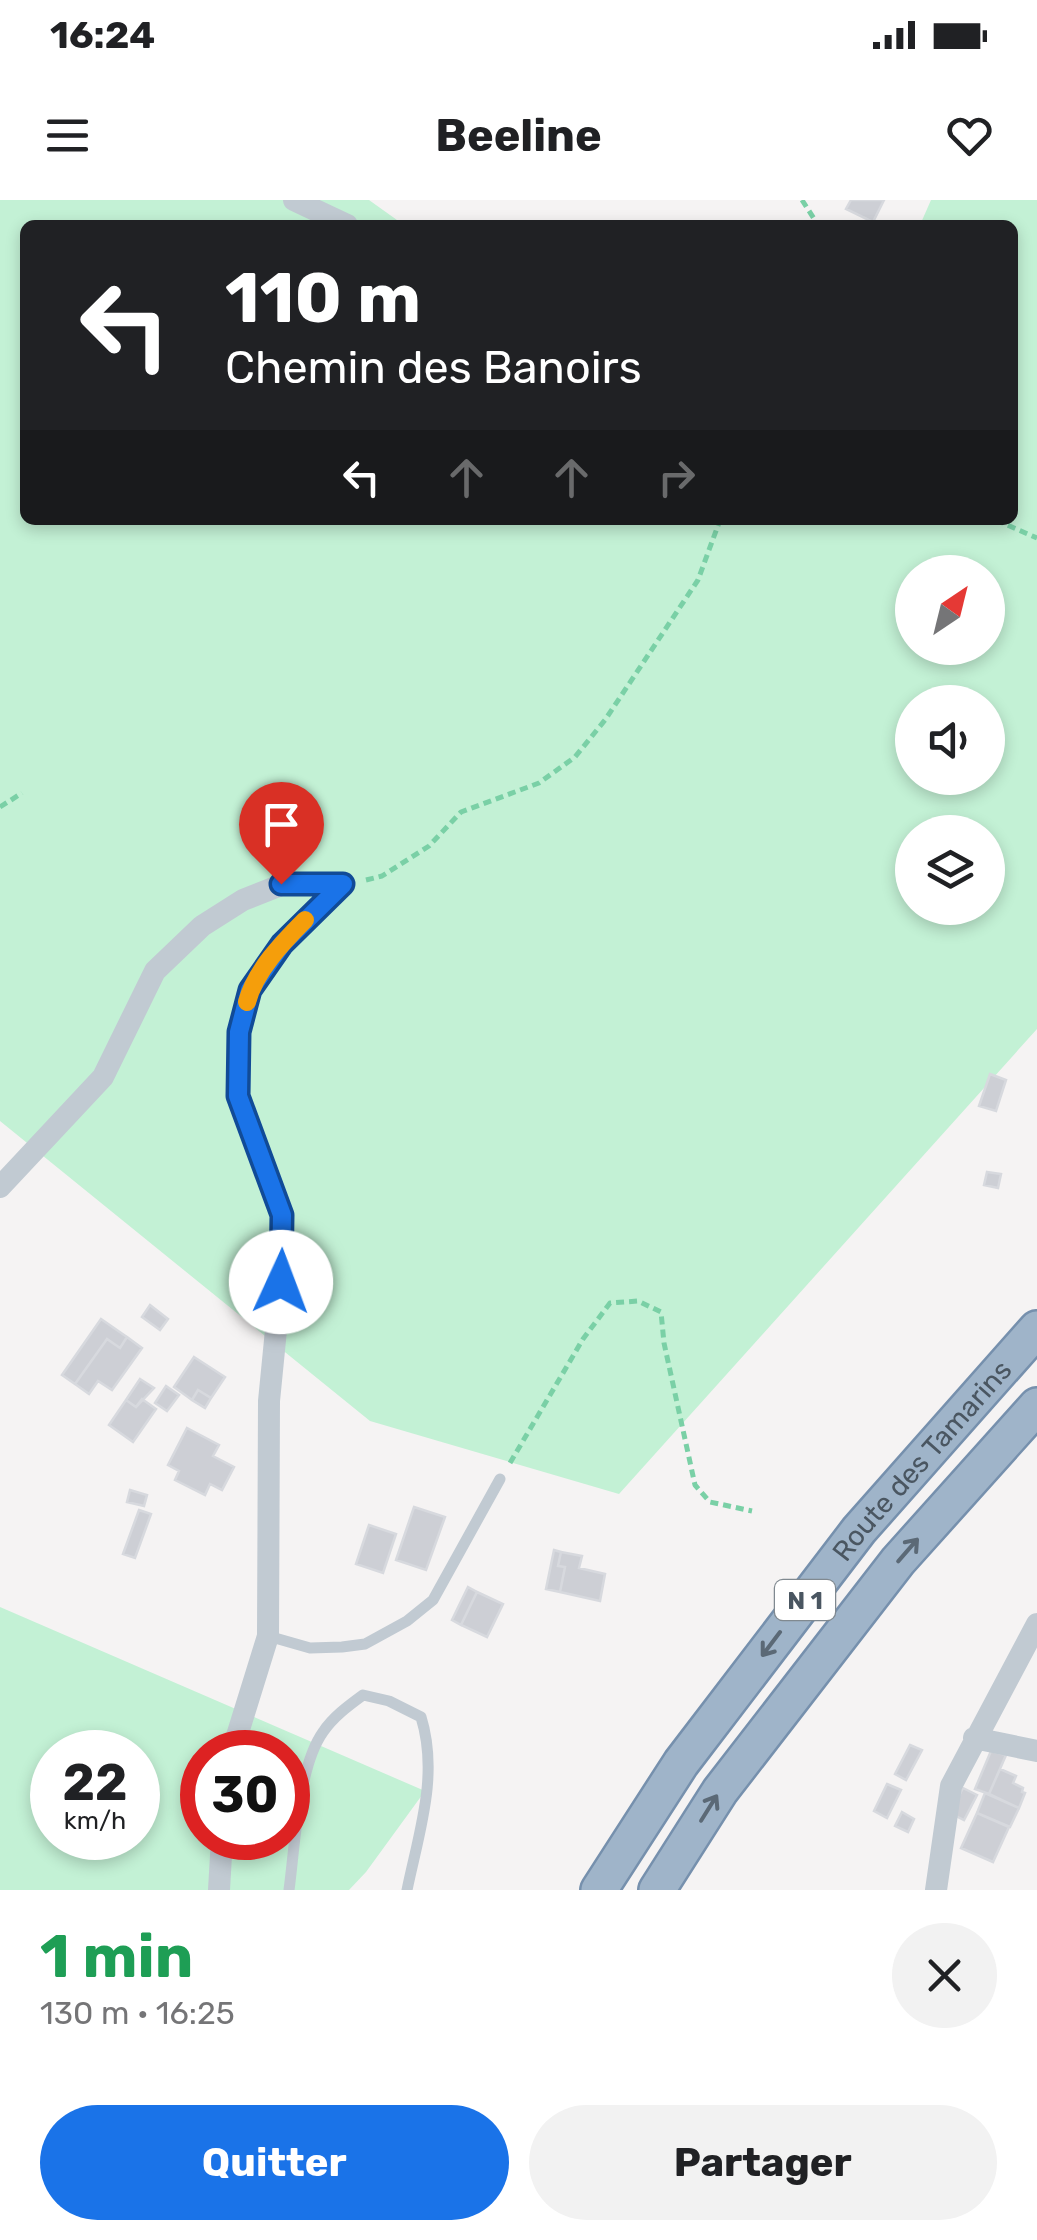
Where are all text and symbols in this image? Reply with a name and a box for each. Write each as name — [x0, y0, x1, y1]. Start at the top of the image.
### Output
text: 16:24 — [50, 12, 155, 58]
icon: menu — [40, 108, 95, 163]
icon: heart — [942, 108, 997, 163]
text: Beeline — [435, 109, 602, 162]
text: 110 m — [225, 257, 421, 340]
icon: left — [60, 260, 190, 390]
text: Chemin des Banoirs — [225, 341, 642, 394]
icon: left — [334, 450, 389, 505]
icon: ahead — [439, 450, 494, 505]
icon: ahead — [544, 450, 599, 505]
icon: right — [649, 450, 704, 505]
north arrow — [895, 555, 1005, 665]
map controls — [895, 555, 1005, 925]
button: sound — [895, 685, 1005, 795]
pin — [239, 782, 324, 885]
icon: arrive — [254, 797, 309, 852]
button: layers — [895, 815, 1005, 925]
position arrow — [229, 1230, 333, 1334]
street label: Route des Tamarins — [825, 1353, 1018, 1567]
one-way arrow — [896, 1538, 918, 1564]
road number: N 1 — [775, 1580, 835, 1620]
one-way arrow — [761, 1630, 782, 1657]
speed limit sign: 30 — [180, 1730, 310, 1860]
text: 22 — [63, 1753, 128, 1813]
one-way arrow — [699, 1794, 720, 1822]
text: km/h — [64, 1806, 126, 1835]
text: 1 min — [40, 1921, 193, 1992]
button: close — [892, 1923, 997, 2028]
text: 130 m · 16:25 — [40, 1994, 235, 2032]
button: Quitter — [40, 2105, 509, 2220]
button: Partager — [529, 2105, 997, 2220]

